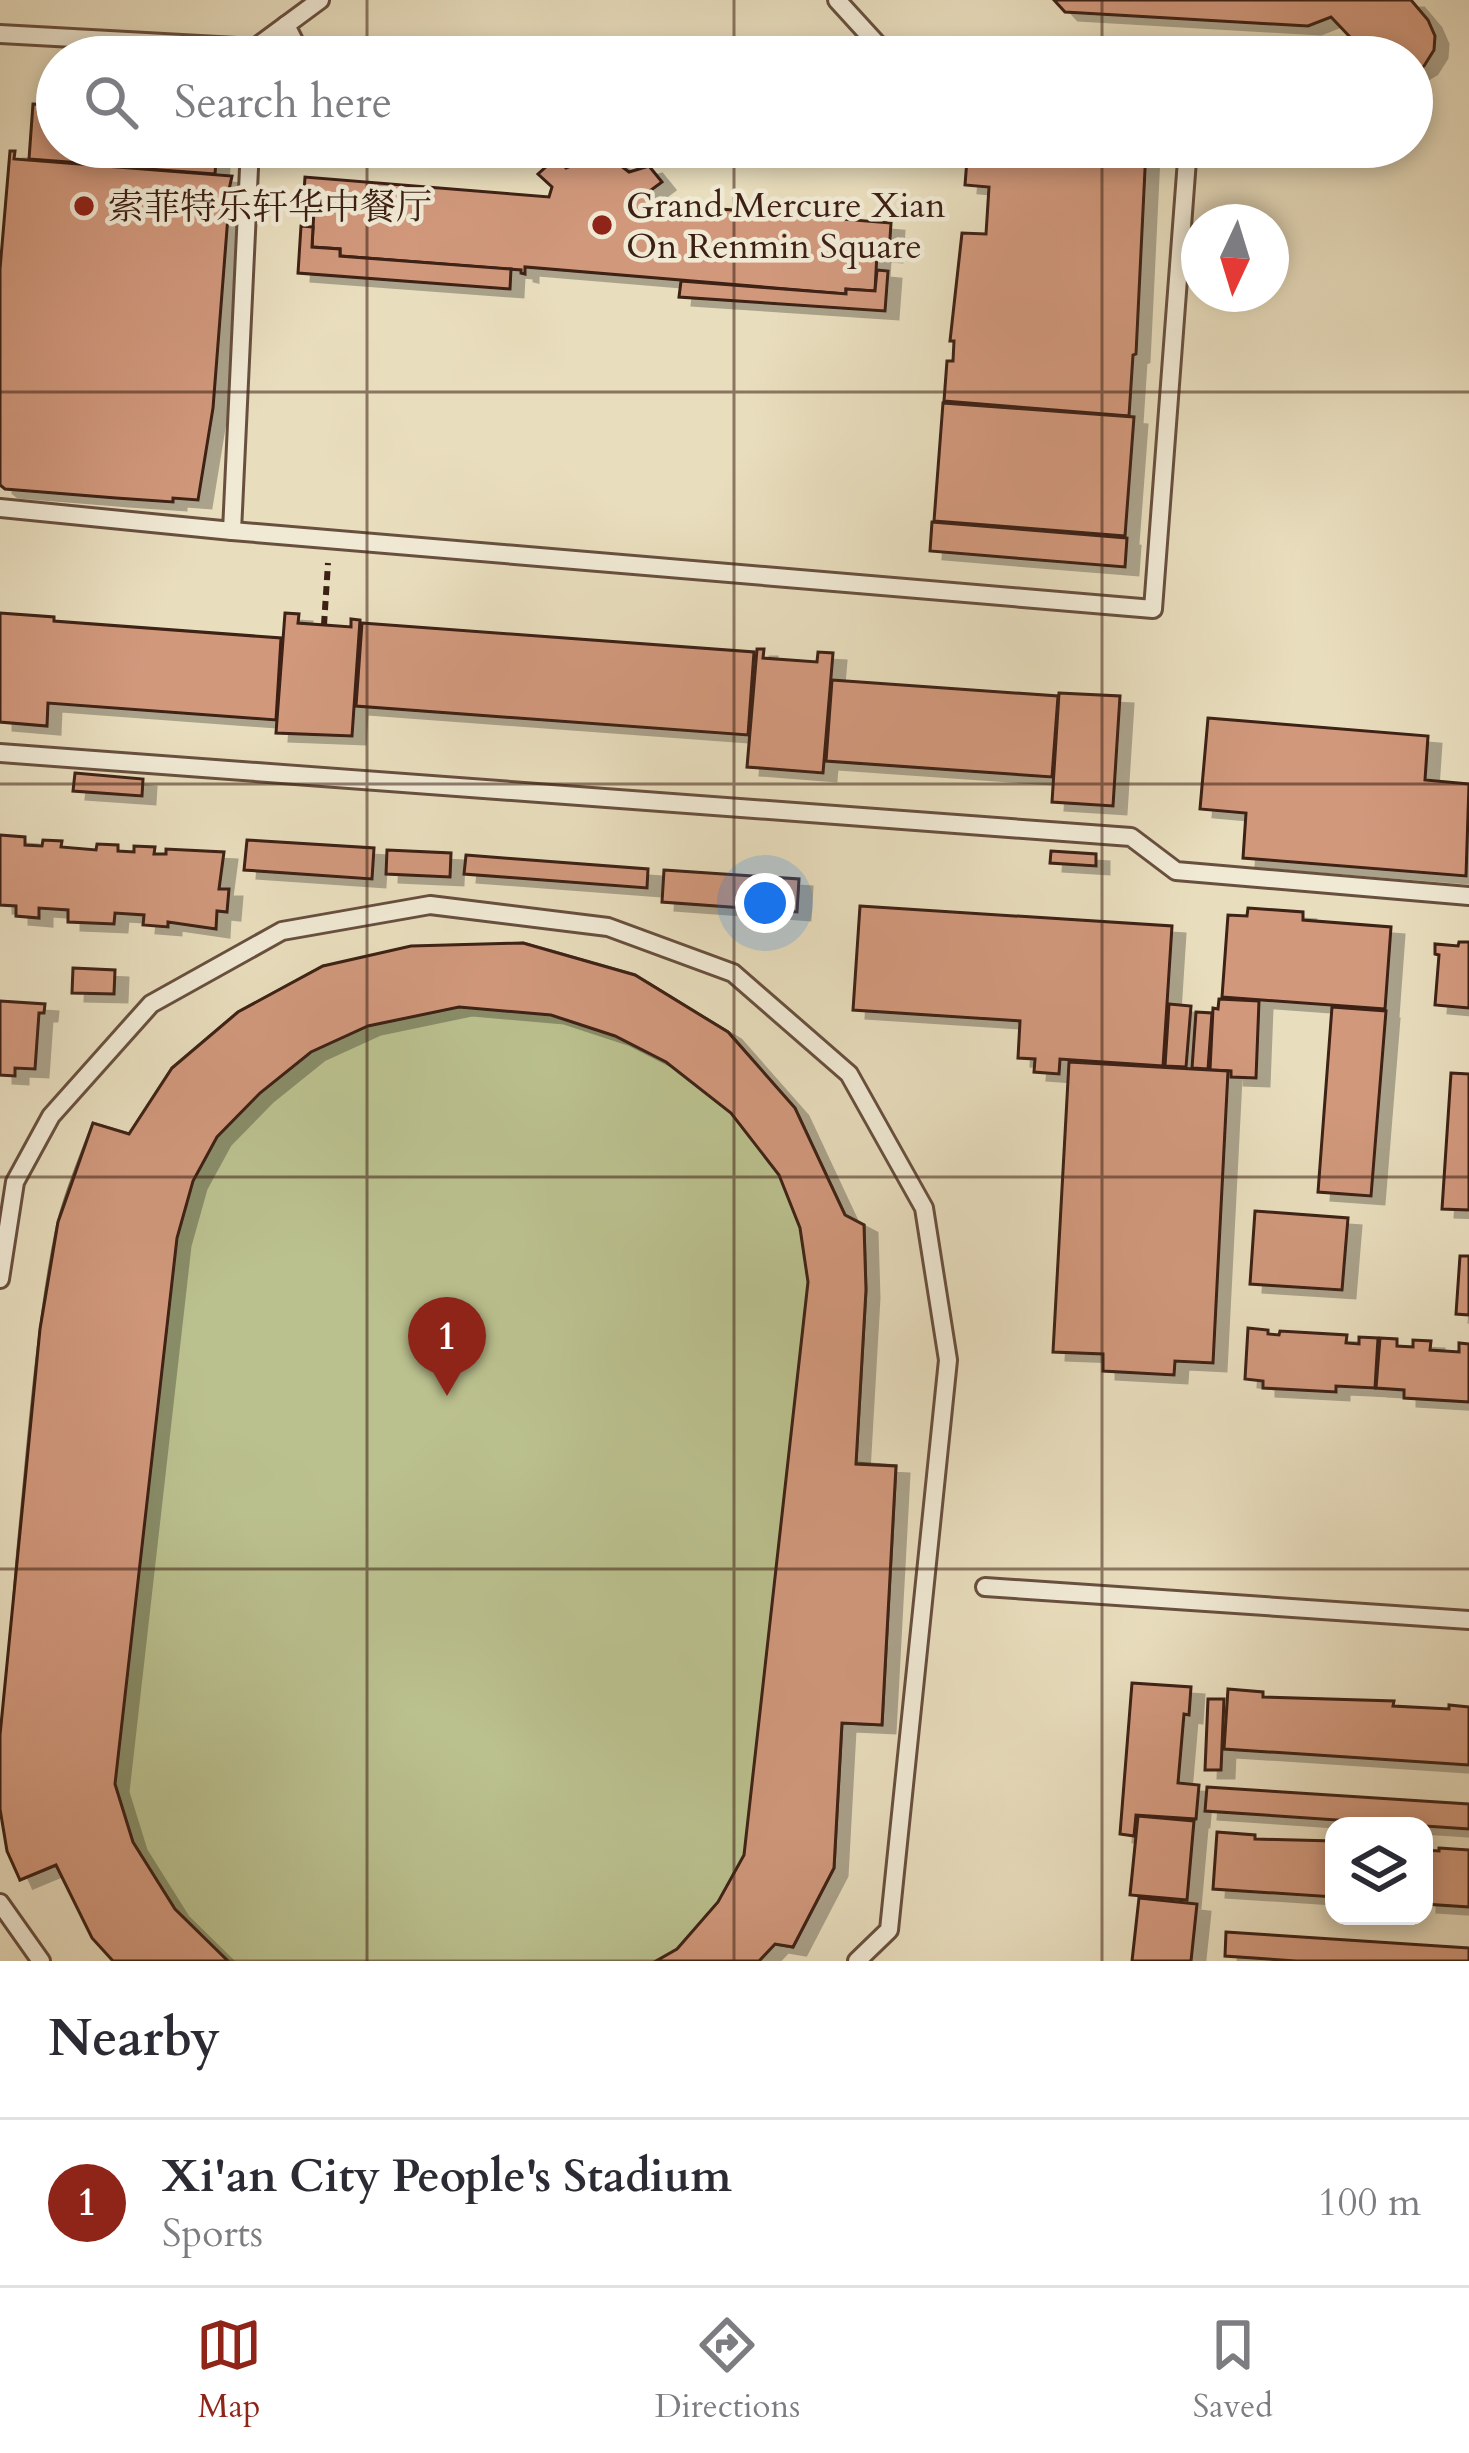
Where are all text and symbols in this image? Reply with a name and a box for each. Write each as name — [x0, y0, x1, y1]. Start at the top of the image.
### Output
search box — [36, 36, 1433, 168]
icon: search — [78, 69, 144, 135]
text: Search here — [174, 72, 392, 133]
place label: Grand Mercure Xian On Renmin Square — [626, 181, 946, 271]
place label: 索菲特乐轩华中餐厅 — [108, 183, 432, 232]
marker: 索菲特乐轩华中餐厅 — [71, 193, 97, 219]
north arrow — [1181, 204, 1289, 312]
marker: Grand Mercure Xian On Renmin Square — [589, 212, 615, 238]
your location — [735, 873, 795, 933]
pin: 1 — [408, 1297, 486, 1396]
map controls — [1325, 1817, 1433, 1925]
button: layers — [1325, 1817, 1433, 1925]
text: Nearby — [48, 2004, 220, 2074]
text: Xi'an City People's Stadium — [162, 2146, 732, 2207]
text: 1 — [77, 2176, 97, 2229]
text: 100 m — [1318, 2176, 1421, 2229]
text: Sports — [162, 2207, 263, 2260]
tab: Map — [196, 2312, 262, 2429]
tab: Directions — [655, 2312, 800, 2429]
tab: Saved — [1193, 2312, 1273, 2429]

